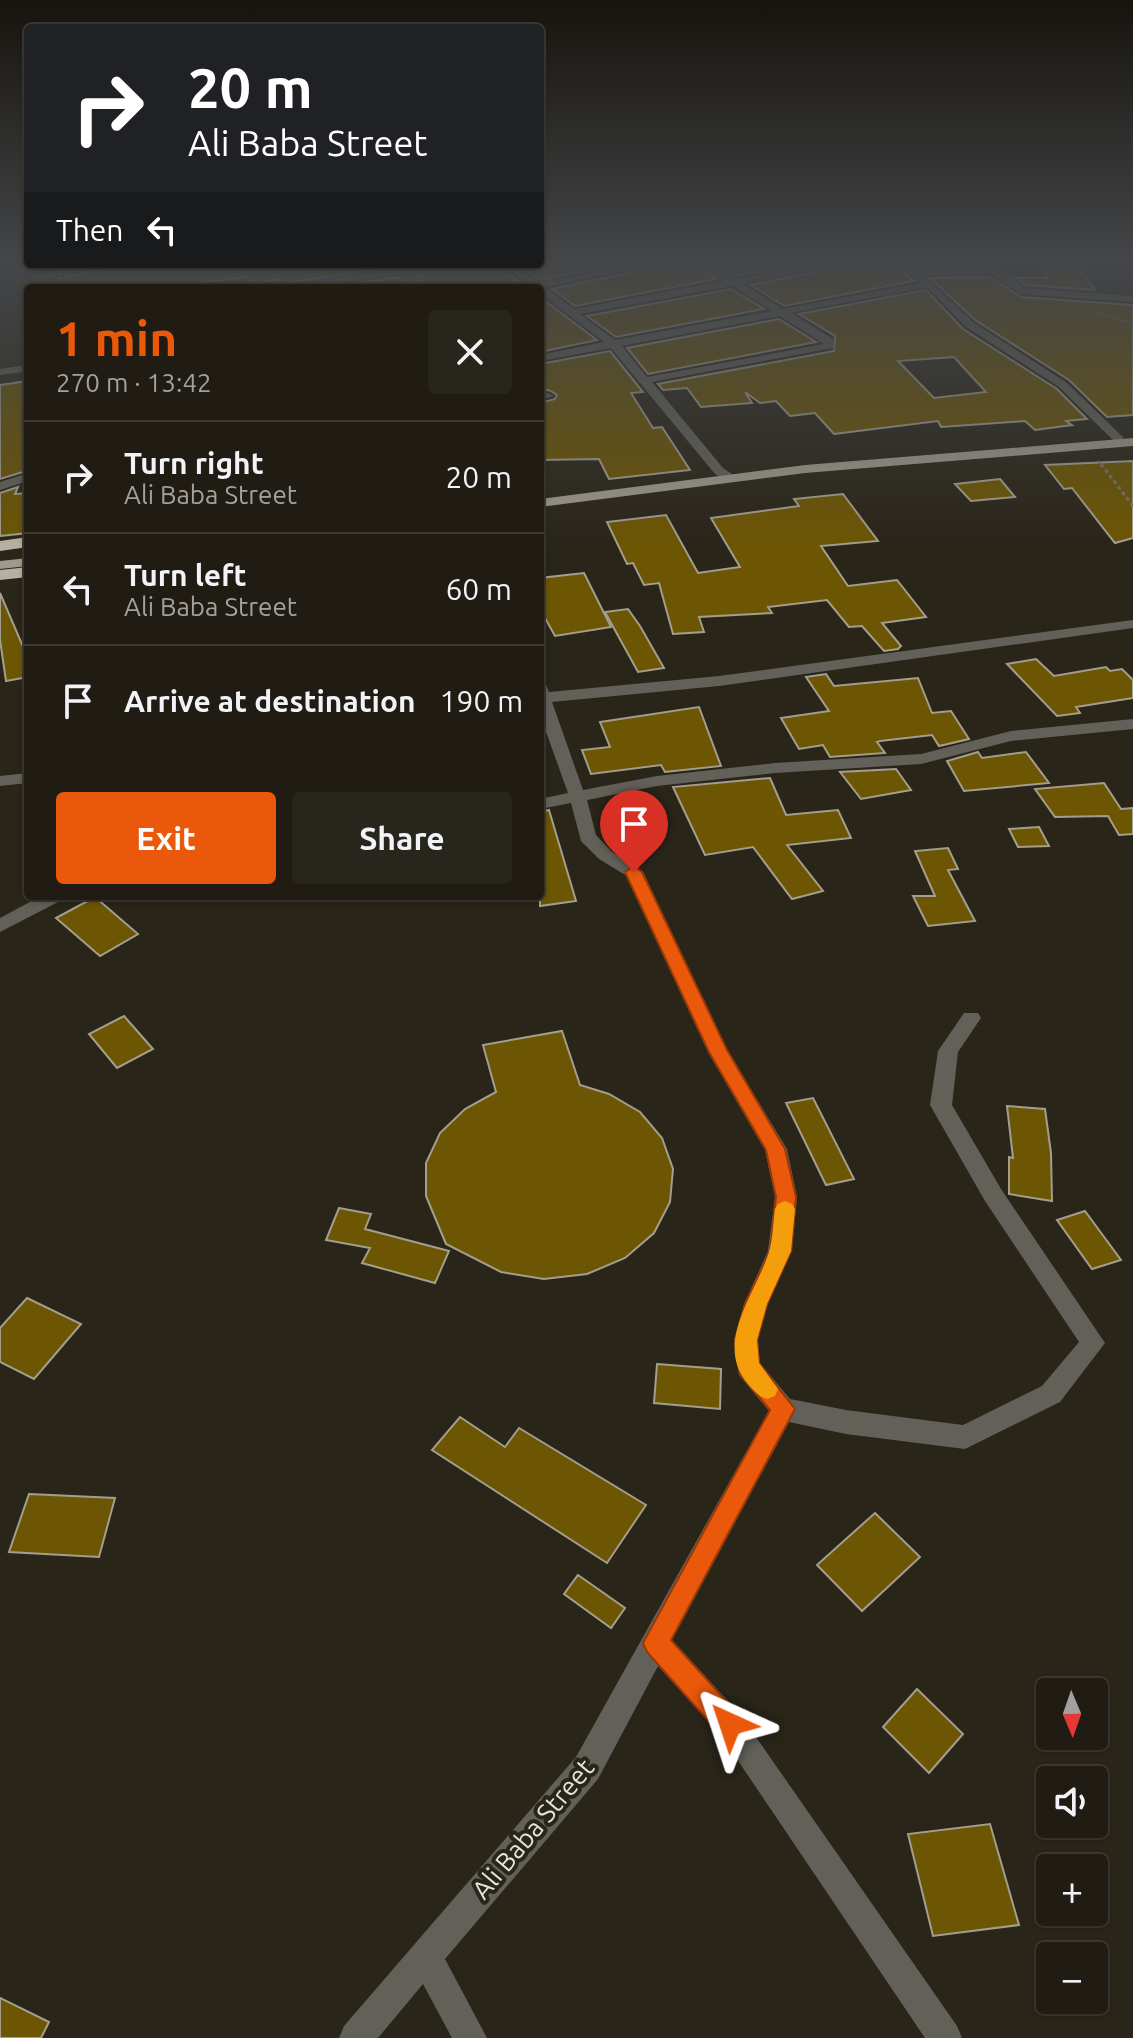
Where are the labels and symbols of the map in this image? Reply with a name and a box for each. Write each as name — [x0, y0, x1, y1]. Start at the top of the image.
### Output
pin — [600, 790, 668, 872]
north arrow — [1036, 1678, 1108, 1750]
position arrow — [688, 1682, 772, 1766]
street label: Ali Baba Street — [466, 1753, 599, 1904]

